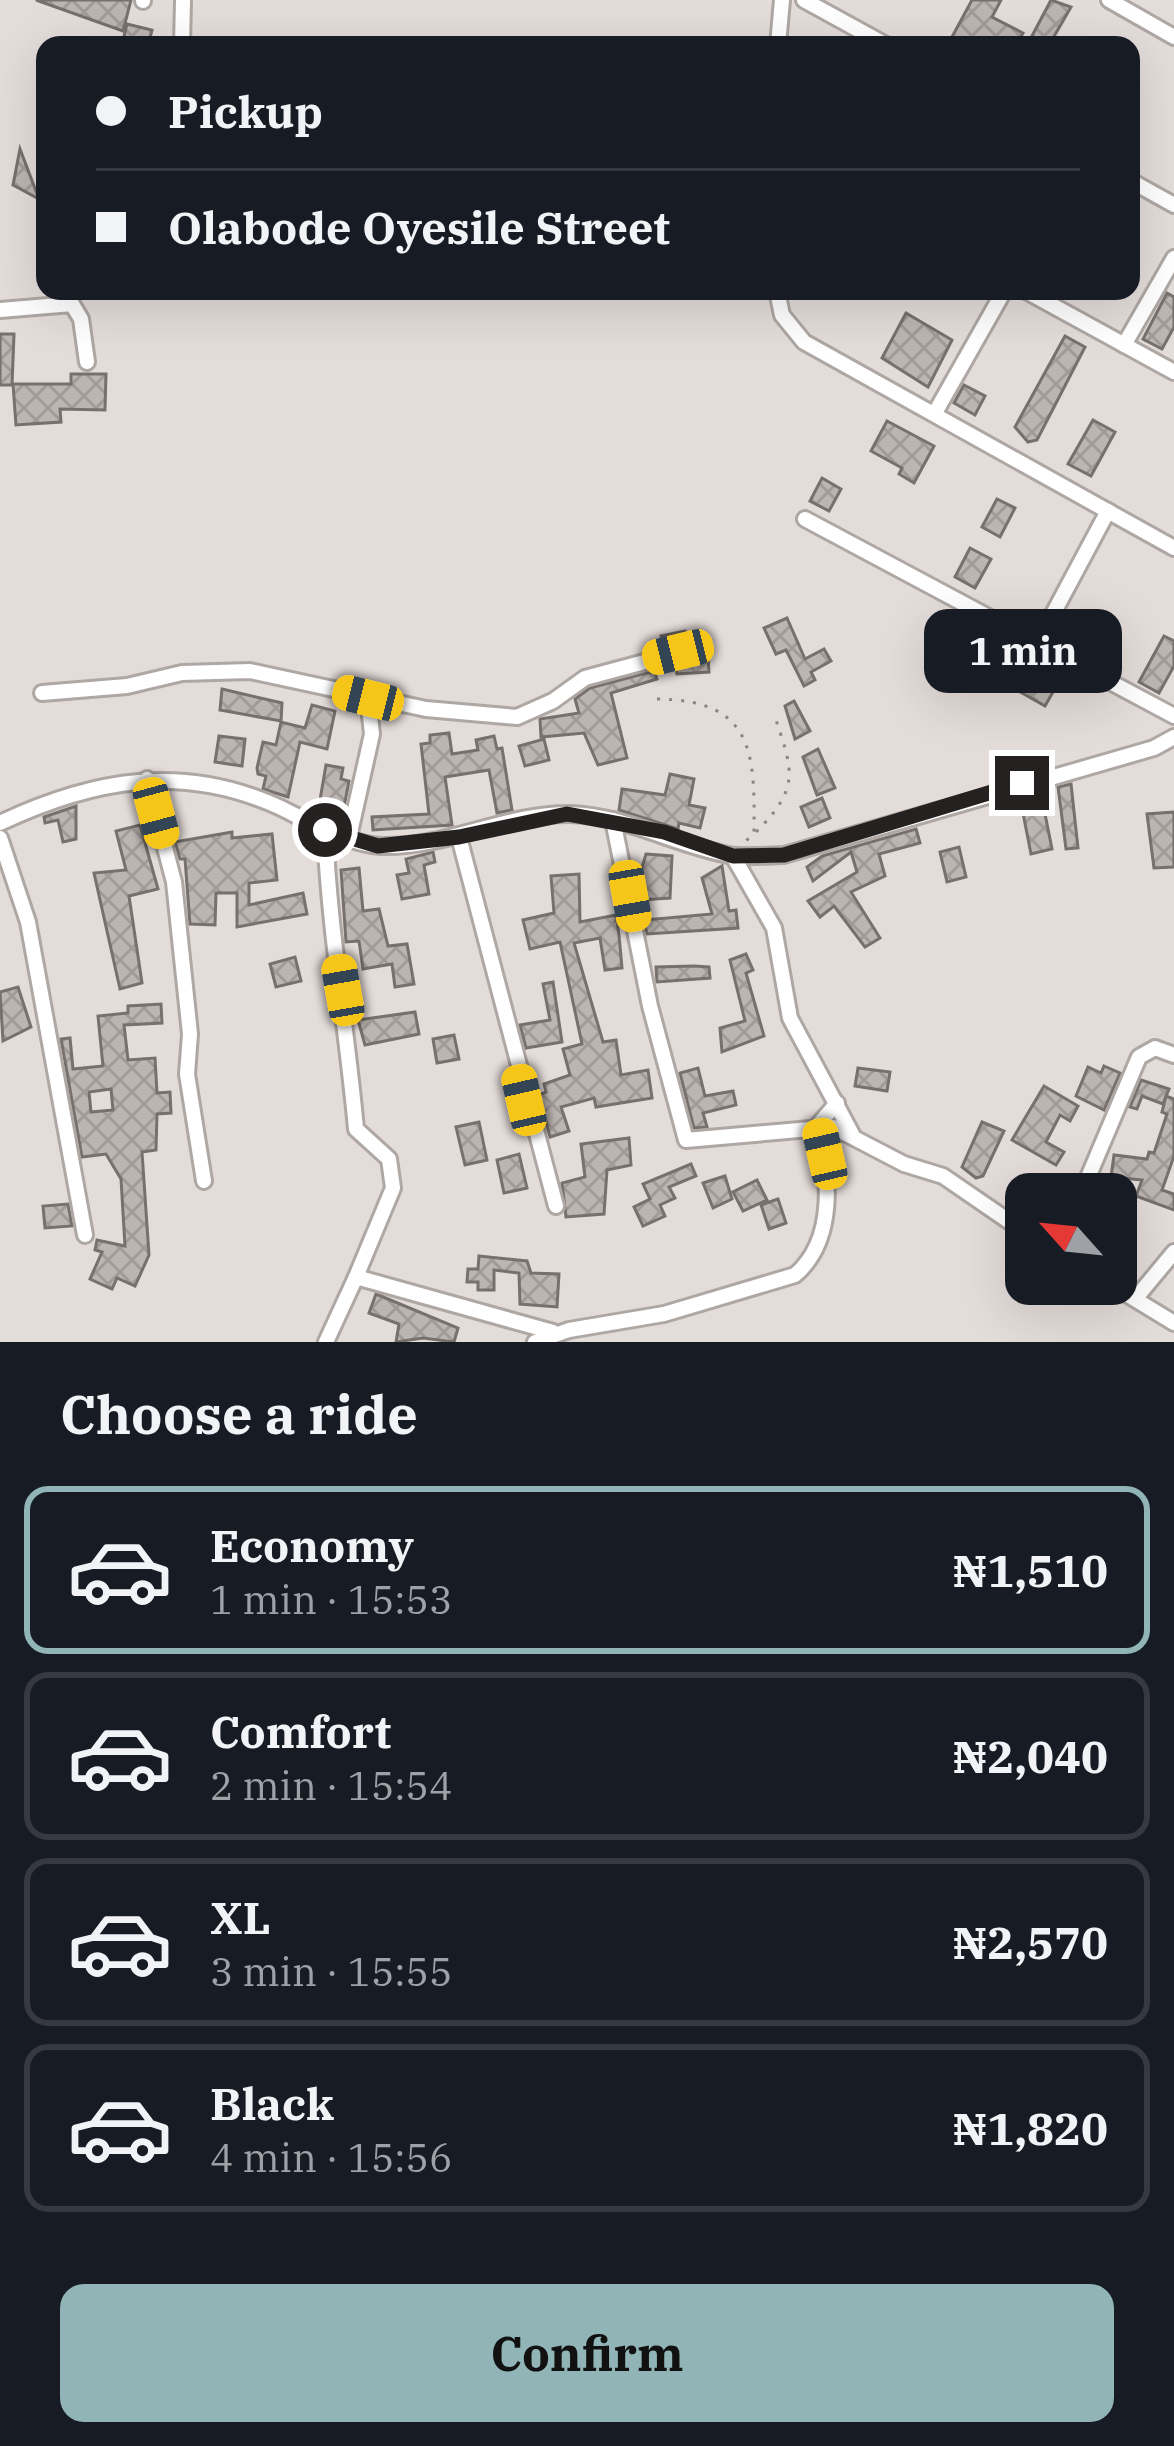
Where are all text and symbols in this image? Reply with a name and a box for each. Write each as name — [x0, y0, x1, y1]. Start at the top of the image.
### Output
text: Pickup — [168, 82, 323, 140]
text: Olabode Oyesile Street — [168, 198, 670, 256]
callout: 1 min — [923, 609, 1121, 693]
text: 1 min — [968, 625, 1078, 676]
car — [639, 626, 717, 678]
car — [329, 672, 407, 724]
route end — [995, 756, 1049, 810]
car — [129, 774, 183, 852]
route start — [298, 803, 352, 857]
car — [606, 857, 654, 935]
car — [319, 951, 367, 1029]
car — [498, 1061, 550, 1139]
car — [799, 1115, 851, 1193]
north arrow — [1005, 1173, 1137, 1305]
map controls — [1005, 1173, 1137, 1305]
text: Choose a ride — [60, 1379, 418, 1449]
icon: car — [66, 1516, 174, 1624]
text: Economy — [210, 1516, 414, 1574]
text: ₦1,510 — [953, 1541, 1108, 1599]
text: 1 min · 15:53 — [210, 1574, 452, 1625]
icon: car — [66, 1702, 174, 1810]
text: Comfort — [210, 1702, 391, 1760]
text: ₦2,040 — [953, 1727, 1108, 1785]
text: 2 min · 15:54 — [210, 1760, 452, 1811]
icon: car — [66, 1888, 174, 1996]
text: XL — [210, 1888, 271, 1946]
text: ₦2,570 — [953, 1913, 1108, 1971]
text: 3 min · 15:55 — [210, 1946, 452, 1997]
icon: car — [66, 2074, 174, 2182]
text: Black — [210, 2074, 334, 2132]
text: ₦1,820 — [953, 2099, 1108, 2157]
text: 4 min · 15:56 — [210, 2132, 452, 2183]
button: Confirm — [60, 2284, 1114, 2422]

